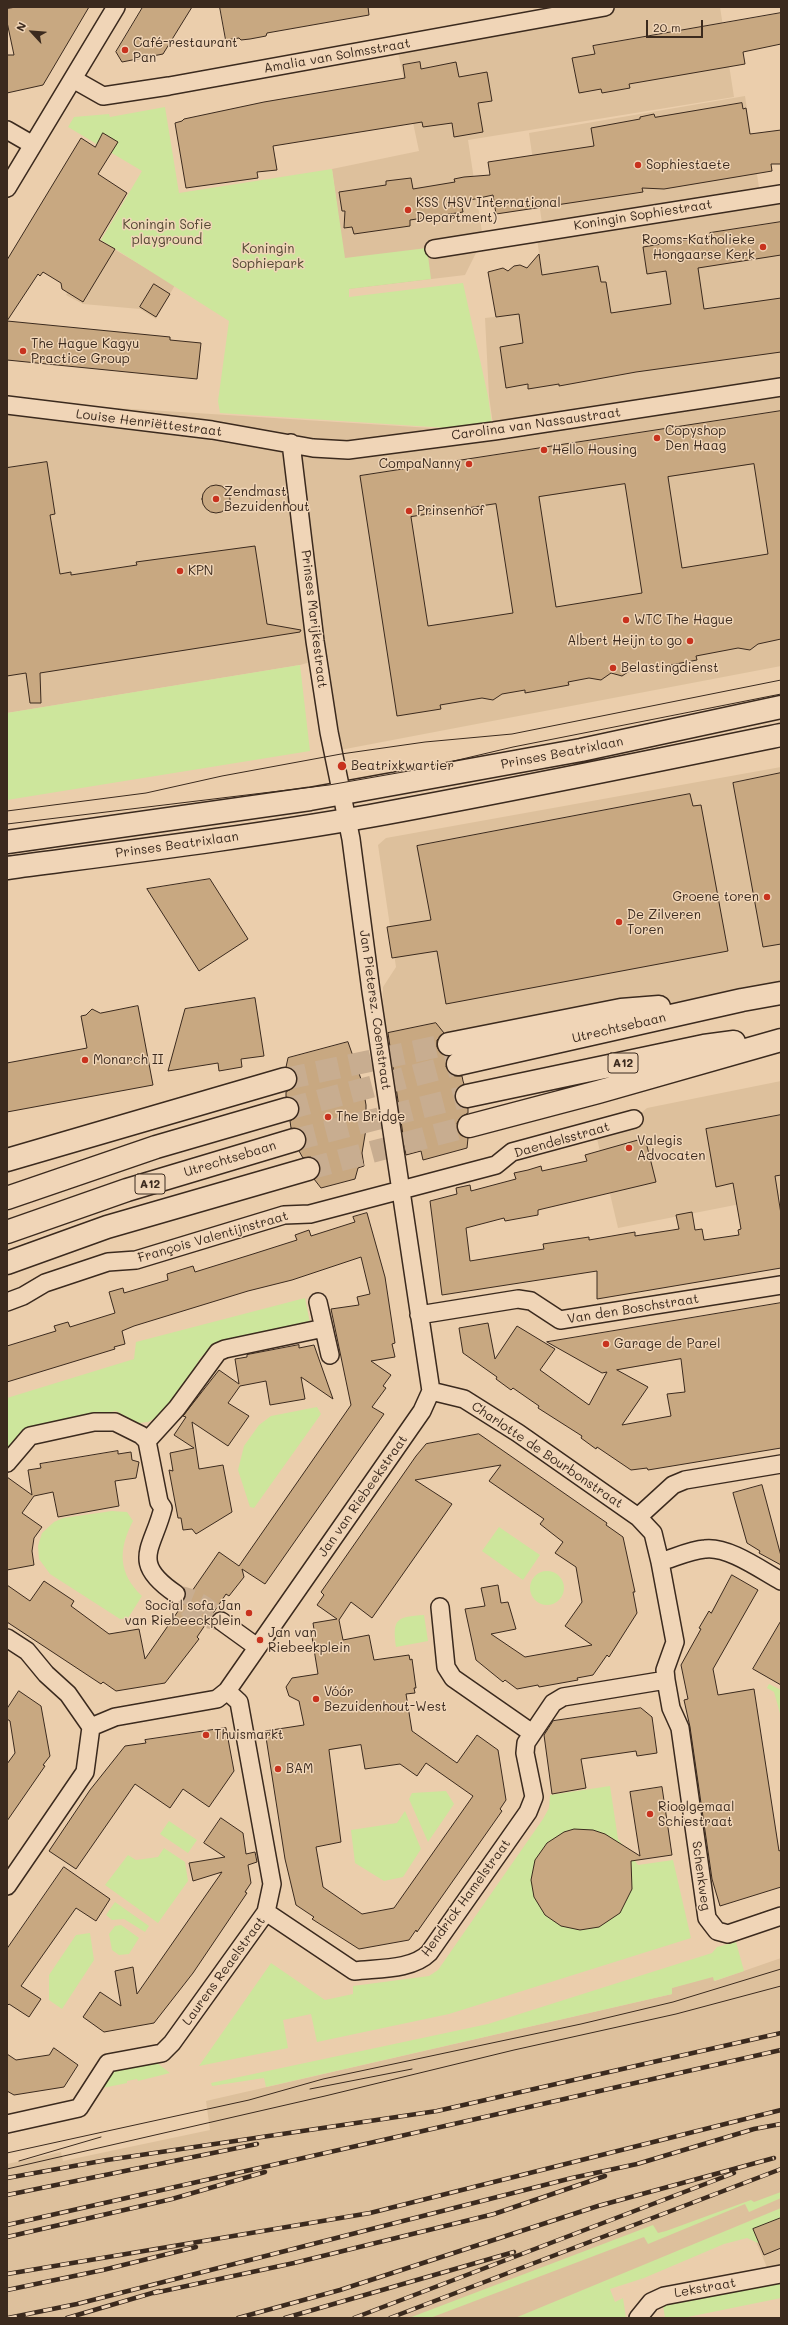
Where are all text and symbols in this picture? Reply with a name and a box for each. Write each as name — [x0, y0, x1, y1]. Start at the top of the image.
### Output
north arrow — [12, 12, 52, 52]
scale bar — [648, 12, 705, 38]
text: N — [12, 19, 29, 34]
text: 20 m — [653, 19, 681, 35]
place label: Café-restaurant Pan — [133, 35, 238, 66]
street label: Amalia van Solmsstraat — [262, 35, 412, 77]
marker: Café-restaurant Pan — [120, 45, 130, 55]
place label: Sophiestaete — [646, 157, 730, 173]
marker: Sophiestaete — [633, 160, 643, 170]
place label: KSS (HSV International Department) — [416, 195, 561, 226]
street label: Koningin Sophiestraat — [573, 196, 713, 234]
marker: KSS (HSV International Department) — [403, 205, 413, 215]
park label: Koningin Sofie playground — [123, 217, 211, 248]
place label: Rooms-Katholieke Hongaarse Kerk — [642, 232, 755, 263]
park label: Koningin Sophiepark — [232, 241, 304, 272]
marker: Rooms-Katholieke Hongaarse Kerk — [758, 242, 768, 252]
place label: The Hague Kagyu Practice Group — [31, 336, 139, 367]
marker: The Hague Kagyu Practice Group — [18, 346, 28, 356]
street label: Carolina van Nassaustraat — [450, 404, 622, 444]
street label: Louise Henriëttestraat — [75, 406, 223, 440]
place label: Copyshop Den Haag — [665, 423, 726, 454]
marker: Copyshop Den Haag — [652, 433, 662, 443]
place label: Hello Housing — [552, 442, 637, 458]
marker: Hello Housing — [539, 445, 549, 455]
place label: CompaNanny — [379, 456, 461, 472]
marker: CompaNanny — [464, 459, 474, 469]
place label: Zendmast Bezuidenhout — [224, 484, 310, 515]
marker: Zendmast Bezuidenhout — [211, 494, 221, 504]
place label: Prinsenhof — [417, 503, 484, 519]
marker: Prinsenhof — [404, 506, 414, 516]
street label: Prinses Marijkestraat — [298, 549, 330, 689]
place label: KPN — [188, 563, 213, 579]
marker: KPN — [175, 566, 185, 576]
place label: WTC The Hague — [634, 612, 733, 628]
marker: WTC The Hague — [621, 615, 631, 625]
place label: Albert Heijn to go — [567, 633, 682, 649]
marker: Albert Heijn to go — [685, 636, 695, 646]
place label: Belastingdienst — [621, 660, 719, 676]
marker: Belastingdienst — [608, 663, 618, 673]
street label: Prinses Beatrixlaan — [500, 733, 624, 773]
place label: Beatrixkwartier — [351, 758, 454, 774]
marker: Beatrixkwartier — [336, 760, 348, 772]
street label: Prinses Beatrixlaan — [114, 829, 240, 861]
place label: Groene toren — [672, 889, 759, 905]
marker: Groene toren — [762, 892, 772, 902]
place label: De Zilveren Toren — [627, 907, 701, 938]
marker: De Zilveren Toren — [614, 917, 624, 927]
street label: Jan Pietersz. Coenstraat — [356, 929, 394, 1091]
street label: Utrechtsebaan — [571, 1010, 667, 1046]
place label: Monarch II — [93, 1052, 163, 1068]
road number: A12 — [608, 1053, 638, 1073]
marker: Monarch II — [80, 1055, 90, 1065]
place label: The Bridge — [336, 1109, 405, 1125]
marker: The Bridge — [323, 1112, 333, 1122]
street label: Daendelsstraat — [512, 1119, 612, 1161]
place label: Valegis Advocaten — [637, 1133, 706, 1164]
street label: Utrechtsebaan — [182, 1138, 278, 1180]
marker: Valegis Advocaten — [624, 1143, 634, 1153]
road number: A12 — [135, 1174, 165, 1194]
street label: François Valentijnstraat — [136, 1208, 290, 1266]
street label: Van den Boschstraat — [566, 1291, 700, 1327]
place label: Garage de Parel — [614, 1336, 720, 1352]
marker: Garage de Parel — [601, 1339, 611, 1349]
street label: Charlotte de Bourbonstraat — [468, 1398, 626, 1512]
street label: Jan van Riebeekstraat — [315, 1432, 411, 1560]
place label: Social sofa Jan van Riebeeckplein — [125, 1598, 241, 1629]
marker: Social sofa Jan van Riebeeckplein — [244, 1608, 254, 1618]
place label: Jan van Riebeekplein — [268, 1625, 350, 1656]
marker: Jan van Riebeekplein — [255, 1635, 265, 1645]
place label: Vóór Bezuidenhout-West — [324, 1684, 447, 1715]
marker: Vóór Bezuidenhout-West — [311, 1694, 321, 1704]
place label: Thuismarkt — [214, 1727, 284, 1743]
marker: Thuismarkt — [201, 1730, 211, 1740]
place label: BAM — [286, 1761, 313, 1777]
marker: BAM — [273, 1764, 283, 1774]
place label: Rioolgemaal Schiestraat — [658, 1799, 734, 1830]
marker: Rioolgemaal Schiestraat — [645, 1809, 655, 1819]
street label: Hendrick Hamelstraat — [418, 1836, 514, 1960]
street label: Schenkweg — [688, 1840, 714, 1912]
street label: Laurens Reaelstraat — [179, 1914, 269, 2028]
street label: Lekstraat — [673, 2275, 737, 2301]

